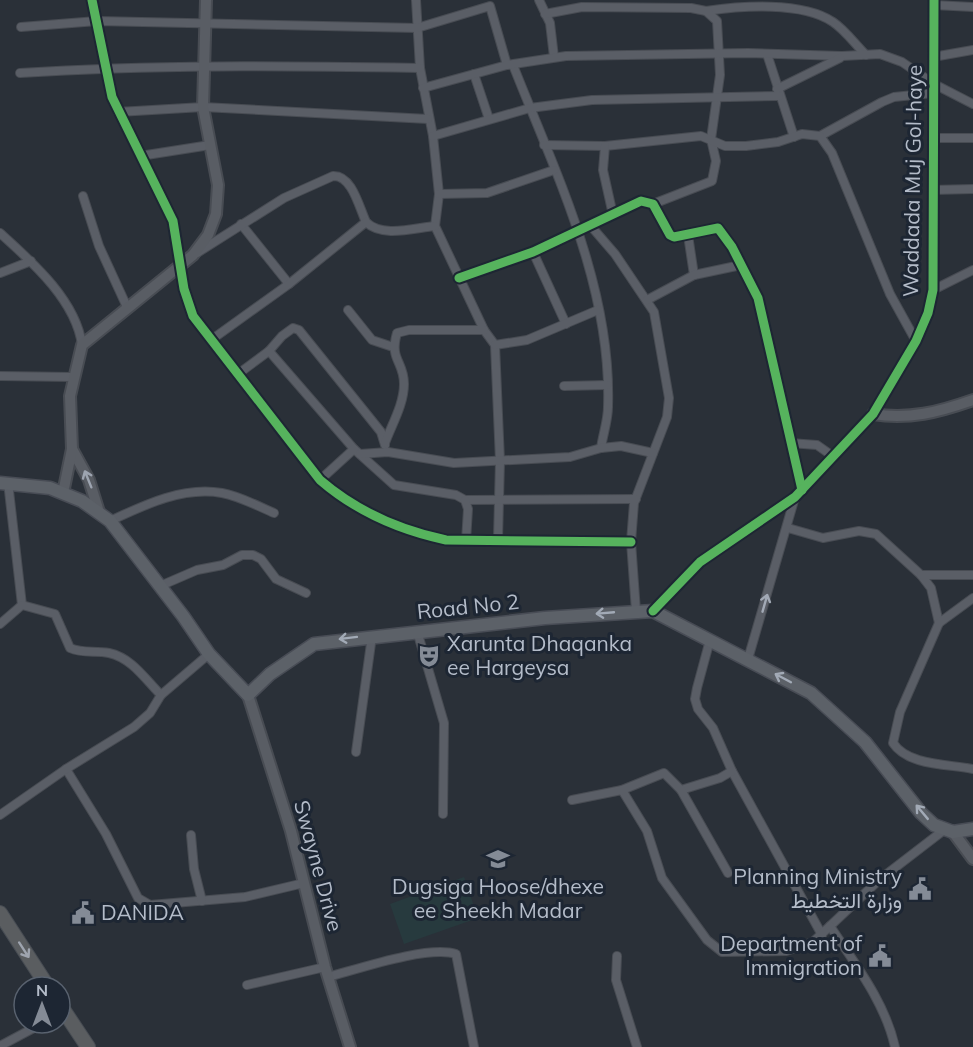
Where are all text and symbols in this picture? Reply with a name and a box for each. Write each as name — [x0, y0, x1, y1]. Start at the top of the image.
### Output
street label: Waddada Muj Gol-haye — [897, 65, 927, 297]
one-way arrow — [82, 471, 93, 489]
street label: Road No 2 — [415, 588, 520, 624]
one-way arrow — [760, 594, 771, 613]
one-way arrow — [595, 608, 615, 619]
place label: Xarunta Dhaqanka ee Hargeysa — [447, 630, 632, 680]
one-way arrow — [339, 633, 359, 644]
theatre icon: Xarunta Dhaqanka ee Hargeysa — [416, 643, 442, 669]
one-way arrow — [775, 672, 792, 684]
street label: Swayne Drive — [289, 797, 349, 934]
one-way arrow — [915, 805, 929, 820]
school or university icon: Dugsiga Hoose/dhexe ee Sheekh Madar — [485, 846, 511, 872]
place label: Planning Ministry وزارة التخطيط — [733, 863, 902, 914]
place label: Dugsiga Hoose/dhexe ee Sheekh Madar — [392, 873, 604, 923]
public building icon: Planning Ministry وزارة التخطيط — [907, 876, 933, 902]
place label: DANIDA — [101, 899, 184, 925]
public building icon: DANIDA — [70, 900, 96, 926]
place label: Department of Immigration — [720, 930, 863, 980]
one-way arrow — [18, 941, 30, 958]
public building icon: Department of Immigration — [867, 943, 893, 969]
north arrow — [12, 975, 72, 1035]
text: N — [36, 980, 48, 1000]

